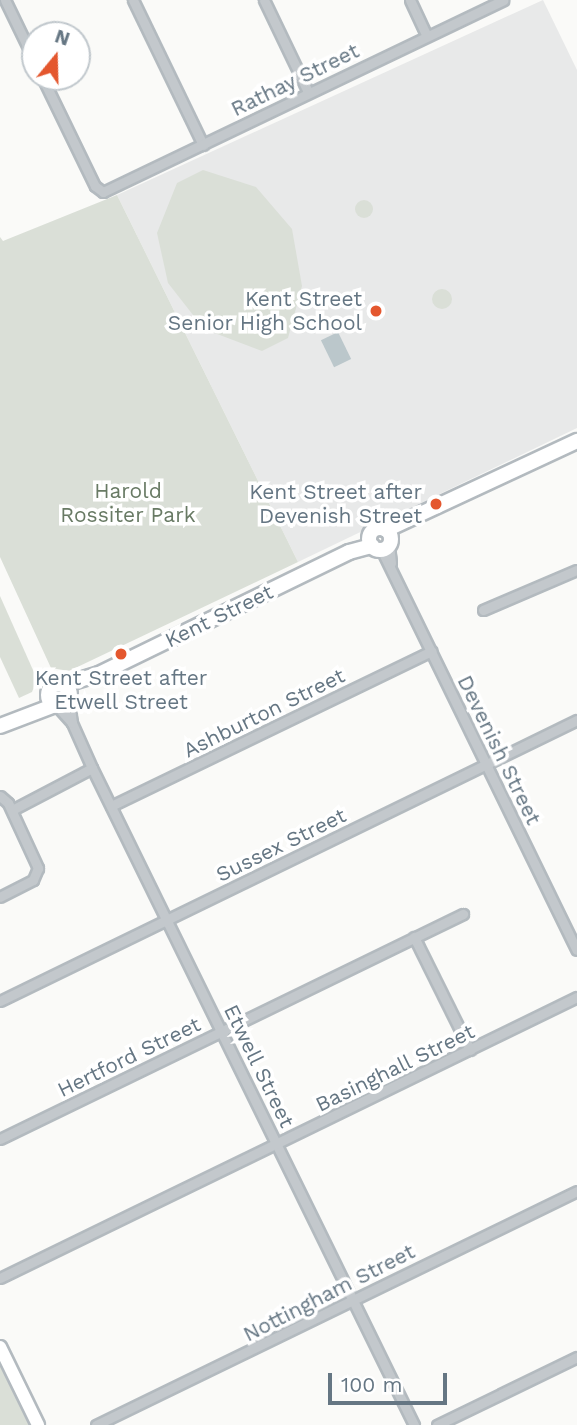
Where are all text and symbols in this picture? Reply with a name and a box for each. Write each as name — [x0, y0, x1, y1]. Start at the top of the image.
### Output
north arrow — [21, 21, 91, 91]
text: N — [52, 24, 73, 51]
street label: Rathay Street — [227, 38, 363, 122]
place label: Kent Street Senior High School — [167, 286, 362, 336]
marker: Kent Street Senior High School — [368, 303, 384, 319]
park label: Harold Rossiter Park — [60, 478, 196, 528]
place label: Kent Street after Devenish Street — [249, 479, 422, 529]
marker: Kent Street after Devenish Street — [428, 496, 444, 512]
street label: Kent Street — [161, 579, 277, 653]
marker: Kent Street after Etwell Street — [113, 646, 129, 662]
street label: Ashburton Street — [179, 663, 349, 763]
place label: Kent Street after Etwell Street — [35, 665, 207, 715]
street label: Devenish Street — [452, 671, 546, 829]
street label: Sussex Street — [212, 803, 350, 887]
street label: Etwell Street — [218, 1000, 300, 1132]
street label: Hertford Street — [53, 1011, 205, 1103]
street label: Basinghall Street — [311, 1018, 479, 1118]
street label: Nottingham Street — [239, 1239, 419, 1347]
scale bar — [332, 1358, 451, 1402]
text: 100 m — [341, 1372, 403, 1397]

